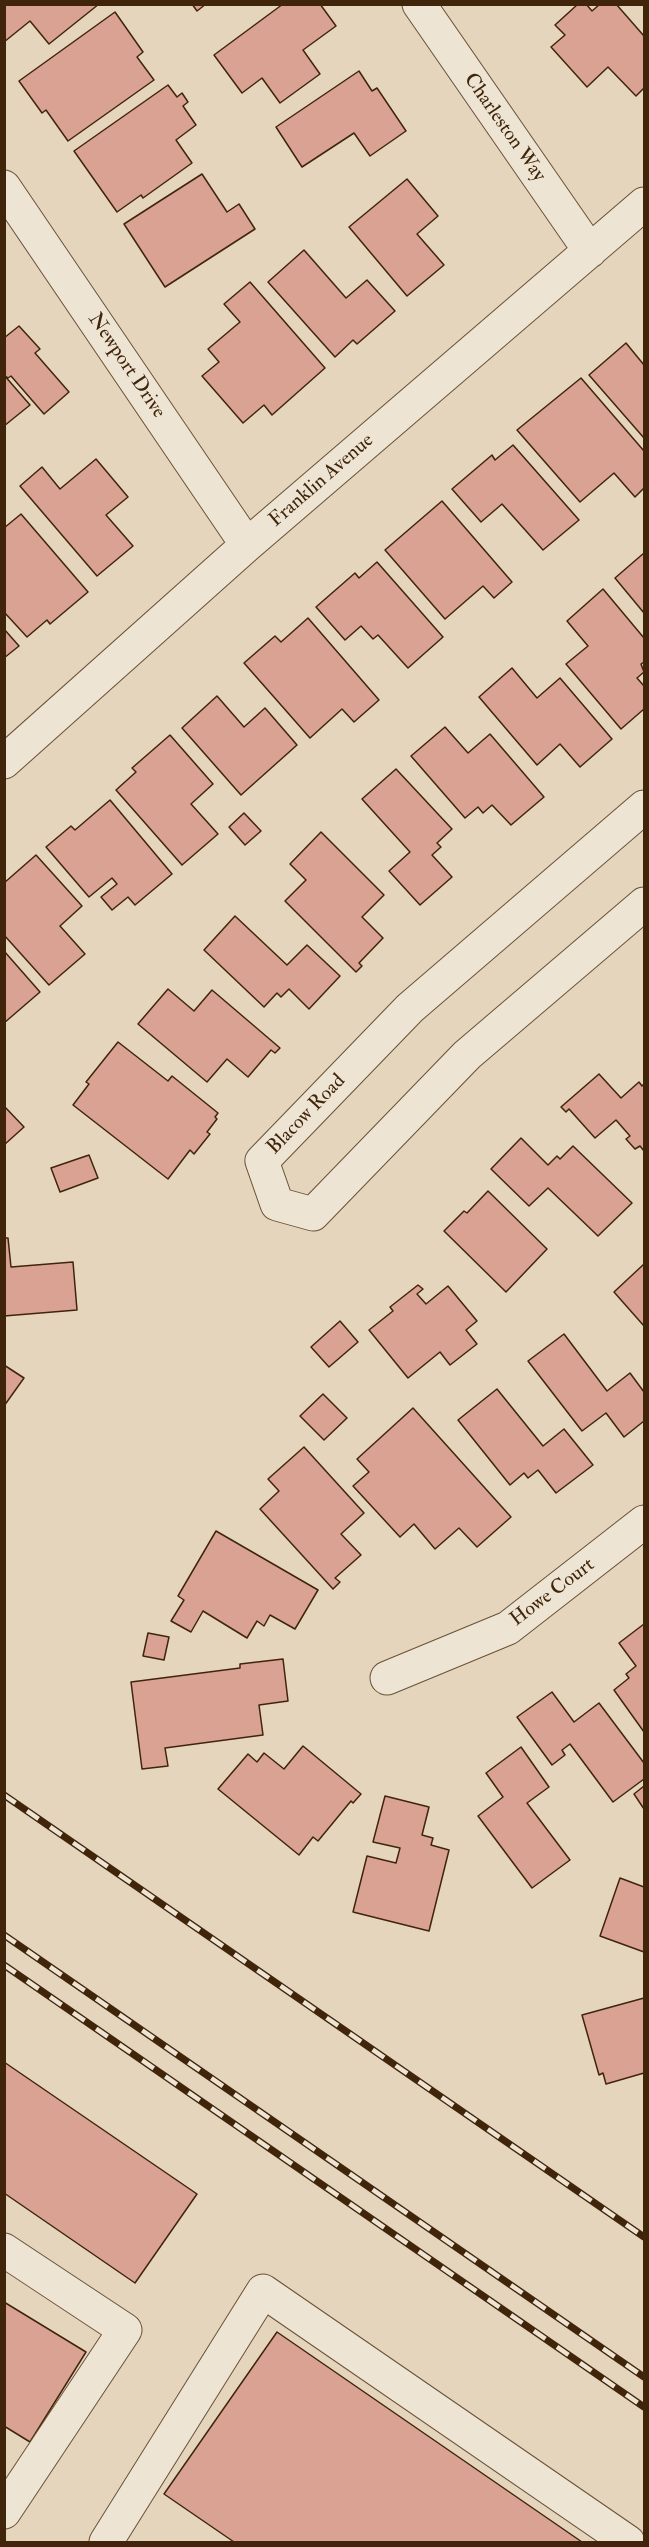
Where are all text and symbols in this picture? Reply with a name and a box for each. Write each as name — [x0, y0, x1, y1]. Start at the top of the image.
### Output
street label: Charleston Way — [458, 69, 550, 187]
street label: Newport Drive — [82, 309, 170, 423]
street label: Franklin Avenue — [265, 429, 379, 533]
street label: Blacow Road — [263, 1070, 351, 1160]
street label: Howe Court — [506, 1554, 600, 1632]

